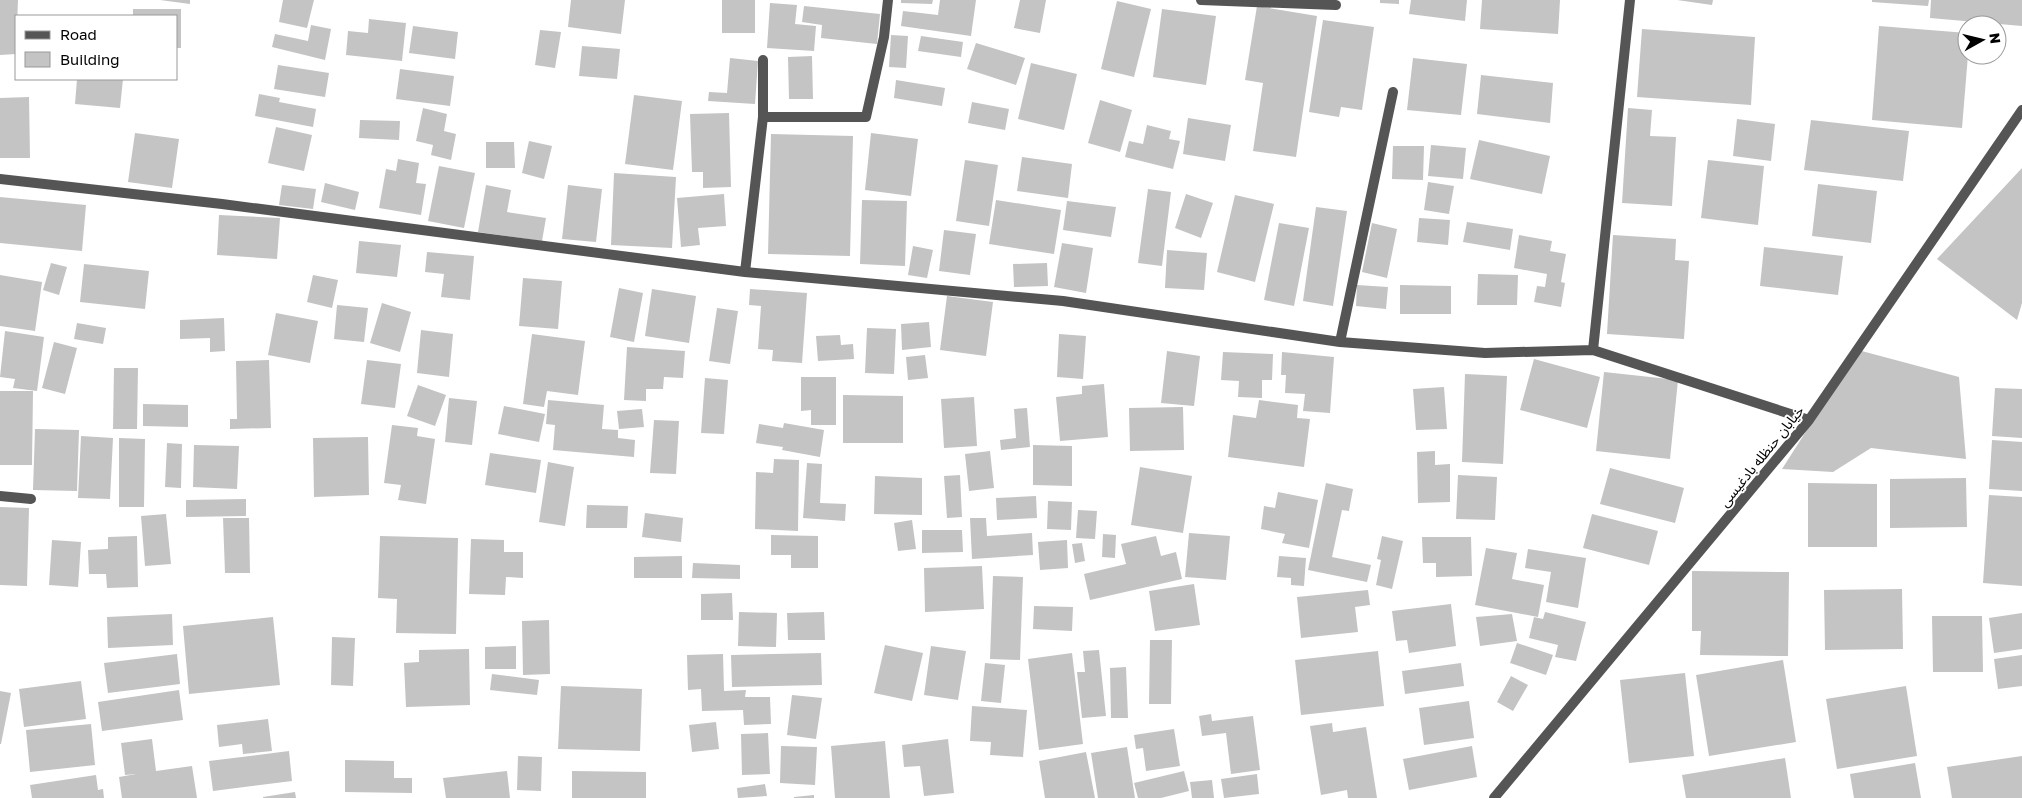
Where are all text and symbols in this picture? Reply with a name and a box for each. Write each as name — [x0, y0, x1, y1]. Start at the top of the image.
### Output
legend — [15, 15, 178, 80]
north arrow — [1957, 15, 2007, 65]
text: Road — [60, 25, 97, 43]
text: N — [1986, 32, 2005, 45]
text: Building — [60, 50, 120, 68]
street label: خیابان حنظله بادغیسی — [1715, 402, 1808, 511]

